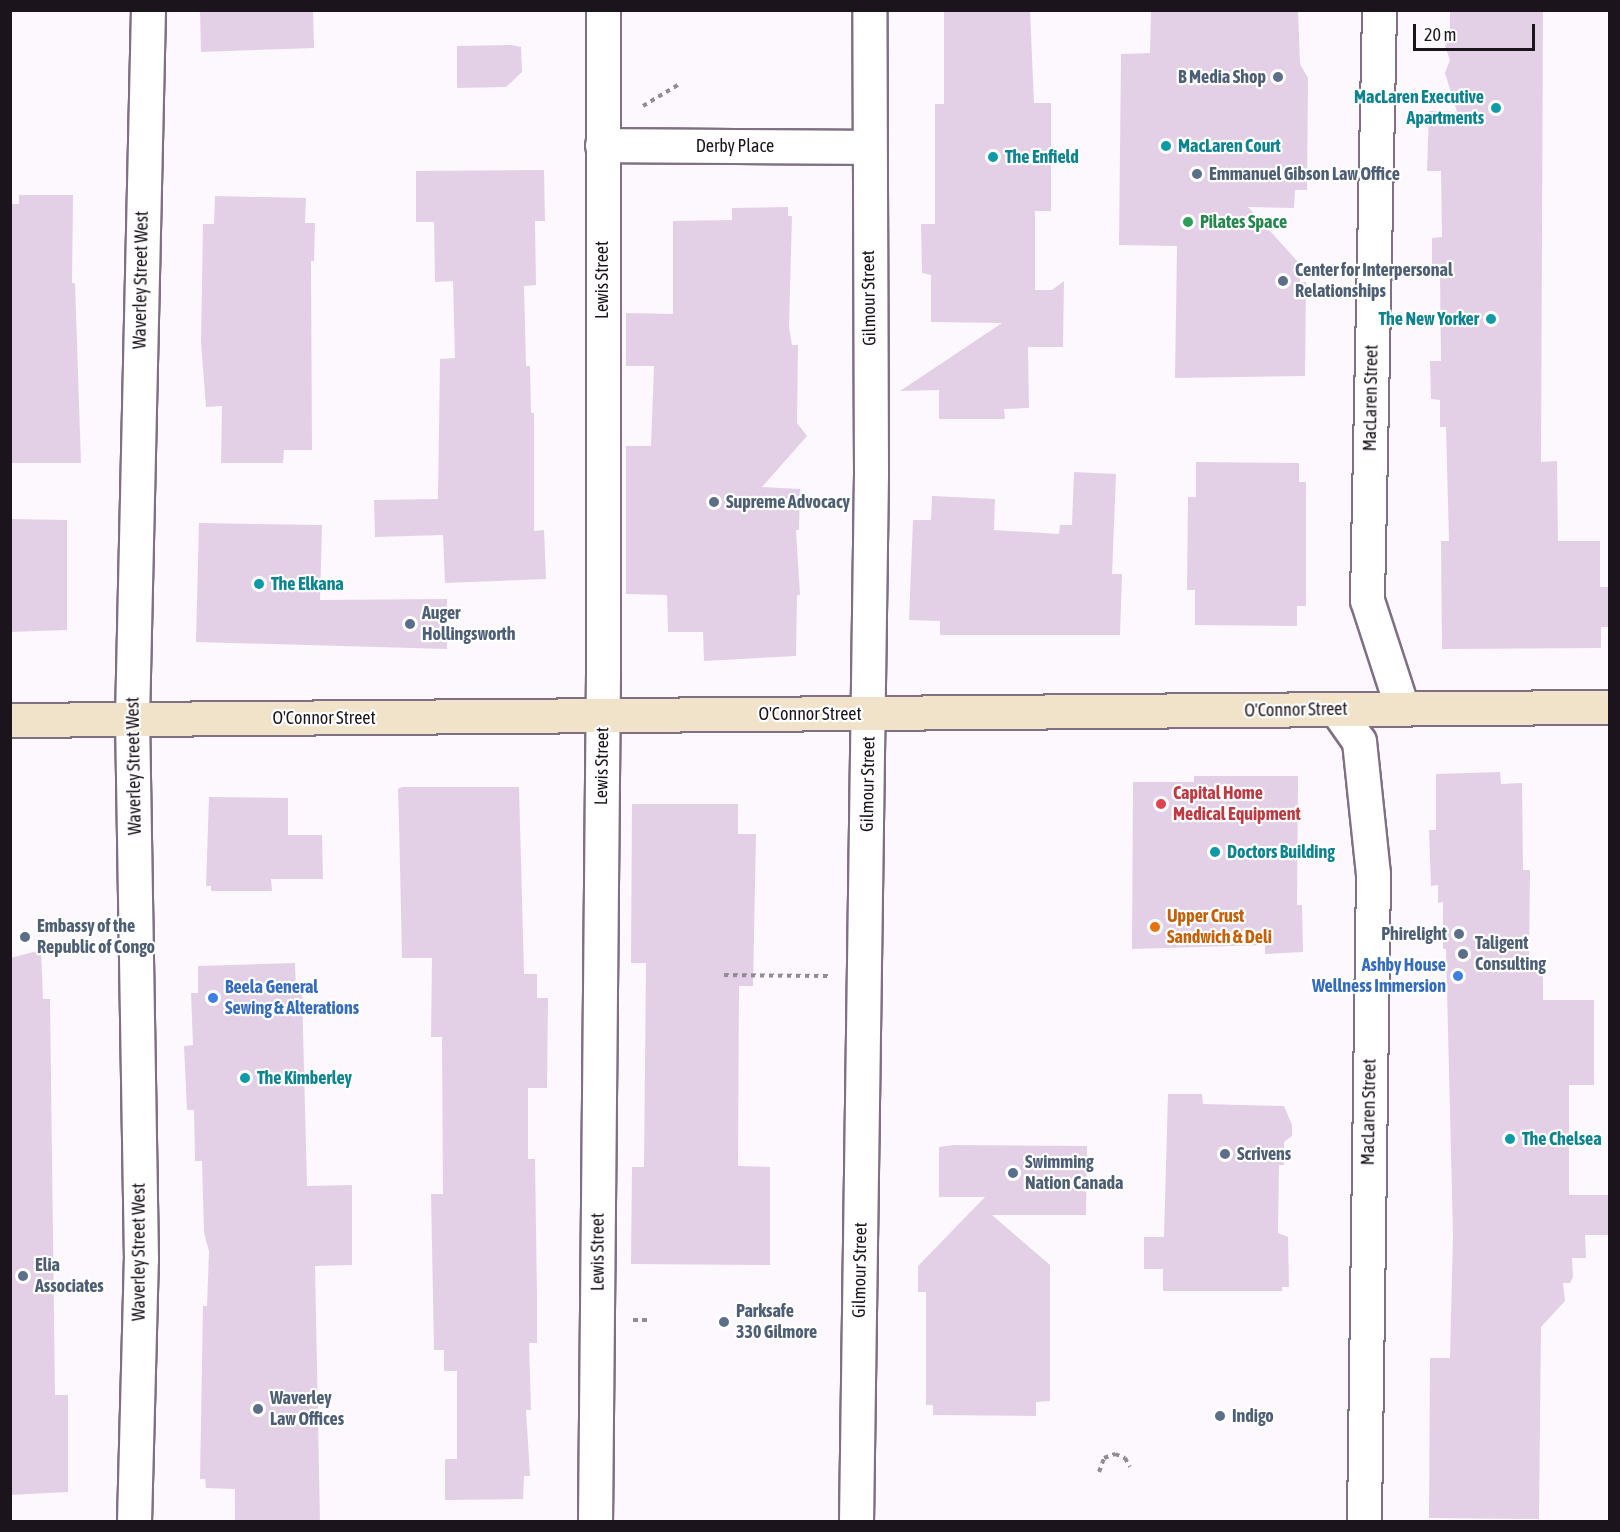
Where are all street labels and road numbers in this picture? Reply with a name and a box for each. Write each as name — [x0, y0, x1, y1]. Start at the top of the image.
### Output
street label: Derby Place — [696, 135, 774, 157]
street label: Waverley Street West — [129, 211, 153, 349]
street label: Lewis Street — [591, 241, 613, 319]
street label: Gilmour Street — [857, 250, 881, 346]
street label: MacLaren Street — [1359, 345, 1383, 451]
street label: Waverley Street West — [122, 697, 146, 835]
street label: O'Connor Street — [1244, 698, 1348, 722]
street label: O'Connor Street — [758, 703, 862, 725]
street label: O'Connor Street — [272, 707, 376, 729]
street label: Lewis Street — [591, 727, 613, 805]
street label: Gilmour Street — [856, 736, 880, 832]
street label: MacLaren Street — [1357, 1059, 1381, 1165]
street label: Waverley Street West — [128, 1183, 150, 1321]
street label: Lewis Street — [587, 1213, 609, 1291]
street label: Gilmour Street — [848, 1222, 872, 1318]

